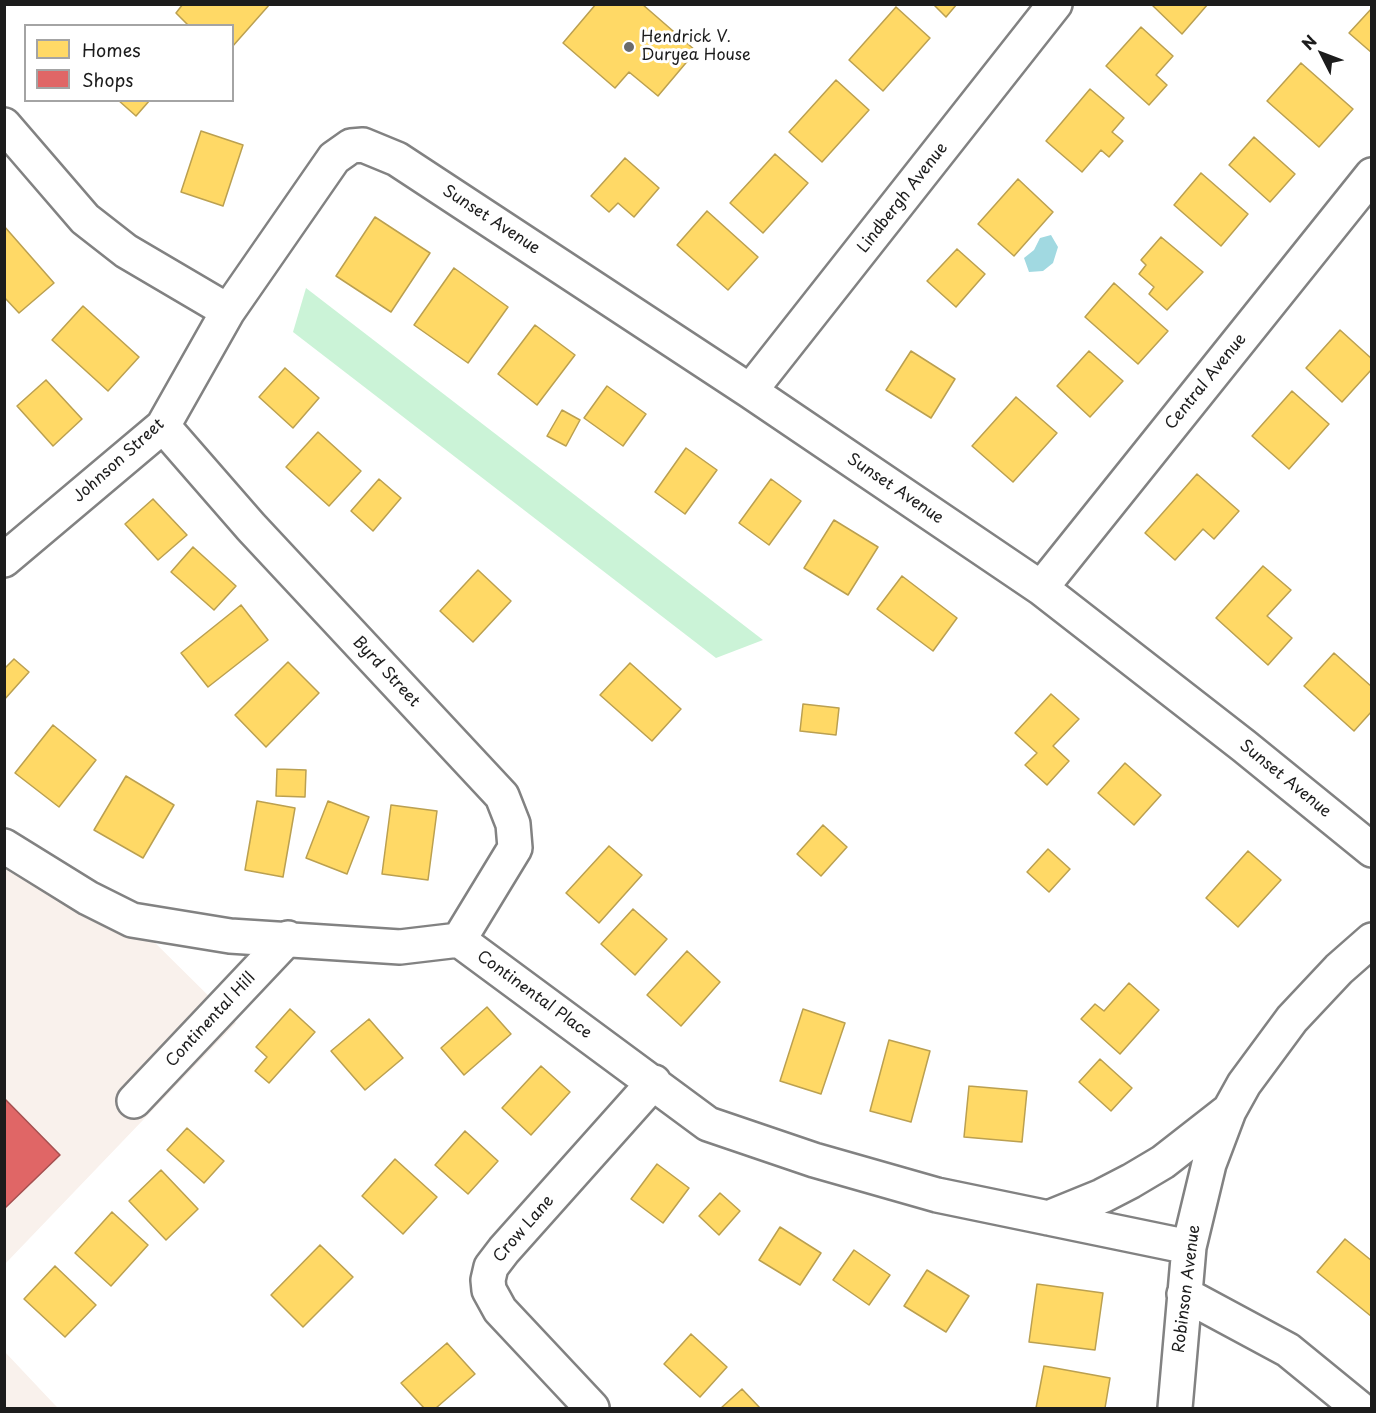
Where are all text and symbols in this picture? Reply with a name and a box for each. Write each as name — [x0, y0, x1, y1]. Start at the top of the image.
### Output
legend — [24, 24, 234, 102]
north arrow — [1292, 24, 1352, 84]
place label: Hendrick V. Duryea House — [641, 28, 751, 66]
text: N — [1295, 29, 1322, 55]
text: Homes — [82, 36, 140, 63]
marker: Hendrick V. Duryea House — [622, 40, 636, 54]
text: Shops — [82, 66, 133, 93]
street label: Lindbergh Avenue — [854, 139, 952, 257]
street label: Sunset Avenue — [439, 181, 543, 259]
street label: Central Avenue — [1161, 330, 1251, 434]
street label: Johnson Street — [69, 415, 169, 507]
street label: Sunset Avenue — [843, 450, 947, 528]
street label: Byrd Street — [348, 633, 424, 711]
street label: Sunset Avenue — [1235, 736, 1335, 822]
street label: Continental Place — [473, 947, 595, 1043]
street label: Continental Hill — [162, 969, 260, 1071]
street label: Crow Lane — [490, 1191, 558, 1267]
street label: Robinson Avenue — [1170, 1224, 1204, 1354]

